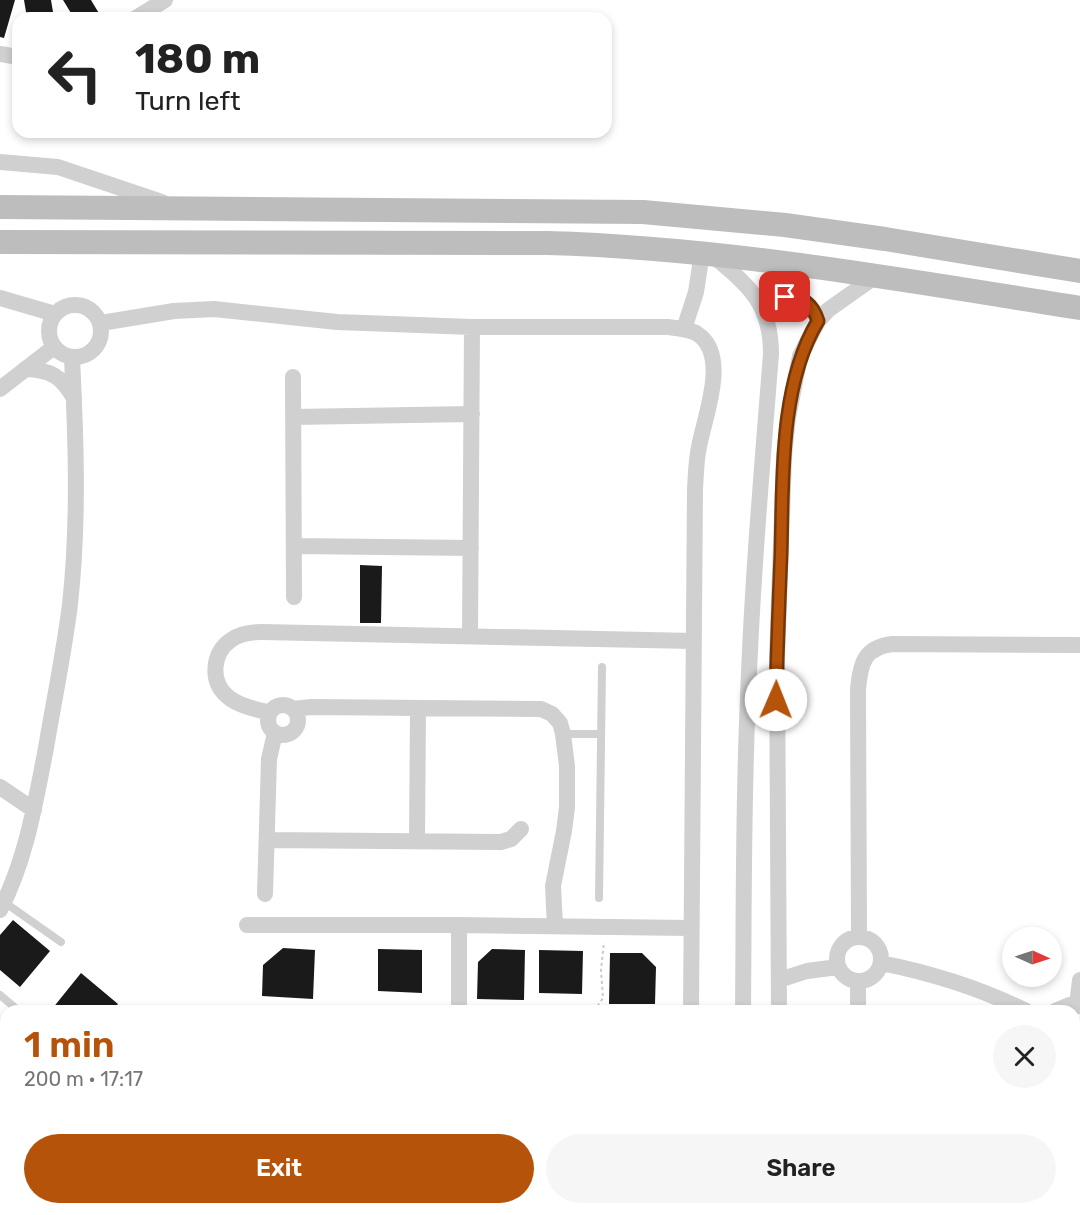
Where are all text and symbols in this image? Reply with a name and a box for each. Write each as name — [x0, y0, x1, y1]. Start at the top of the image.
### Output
text: 180 m — [135, 34, 260, 84]
icon: left — [36, 36, 114, 114]
text: Turn left — [135, 85, 240, 117]
pin — [759, 271, 810, 322]
icon: arrive — [768, 280, 801, 313]
position arrow — [744, 668, 808, 732]
north arrow — [1002, 927, 1062, 987]
map controls — [1002, 927, 1062, 987]
text: 1 min — [24, 1023, 115, 1066]
button: close — [993, 1025, 1056, 1088]
text: 200 m · 17:17 — [24, 1067, 143, 1091]
button: Exit — [24, 1134, 534, 1203]
button: Share — [546, 1134, 1056, 1203]

